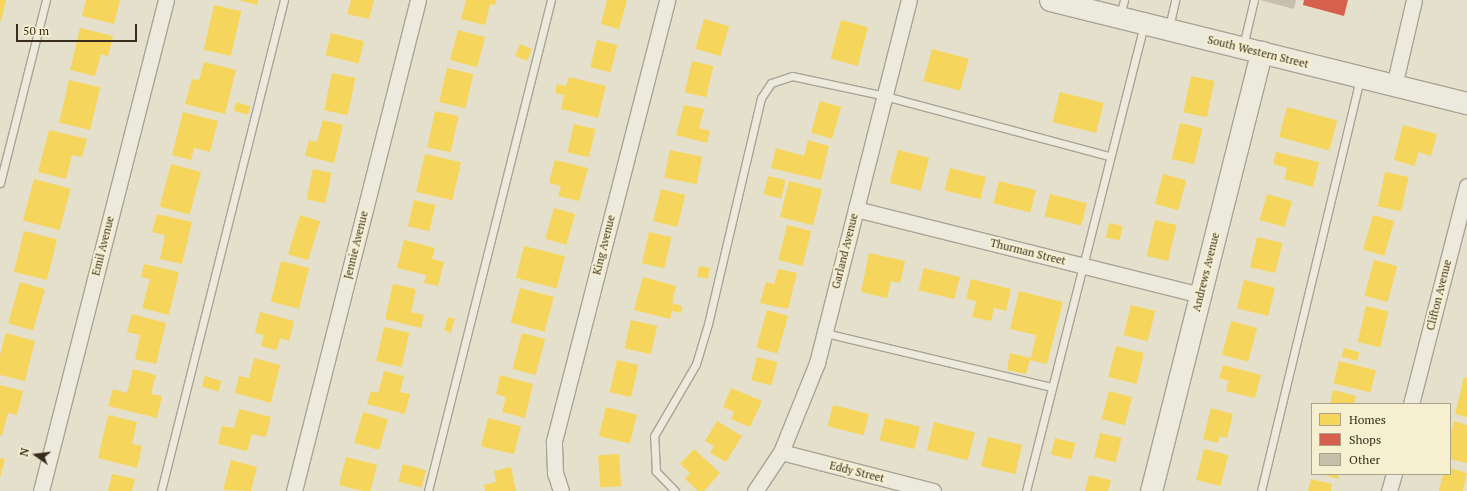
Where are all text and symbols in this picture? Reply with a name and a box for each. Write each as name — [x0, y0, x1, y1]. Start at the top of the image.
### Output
scale bar — [18, 16, 139, 42]
text: 50 m — [23, 23, 49, 38]
street label: South Western Street — [1206, 33, 1310, 71]
street label: Jennie Avenue — [341, 209, 371, 281]
street label: Garland Avenue — [829, 212, 861, 290]
street label: King Avenue — [590, 214, 618, 276]
street label: Emil Avenue — [89, 215, 117, 277]
street label: Andrews Avenue — [1190, 231, 1222, 313]
street label: Thurman Street — [989, 236, 1067, 268]
street label: Clifton Avenue — [1424, 258, 1454, 332]
legend — [1311, 403, 1451, 475]
text: Homes — [1349, 412, 1386, 427]
text: Shops — [1349, 432, 1381, 447]
north arrow — [16, 435, 56, 475]
text: N — [17, 446, 32, 458]
text: Other — [1349, 452, 1380, 467]
street label: Eddy Street — [828, 459, 886, 485]

